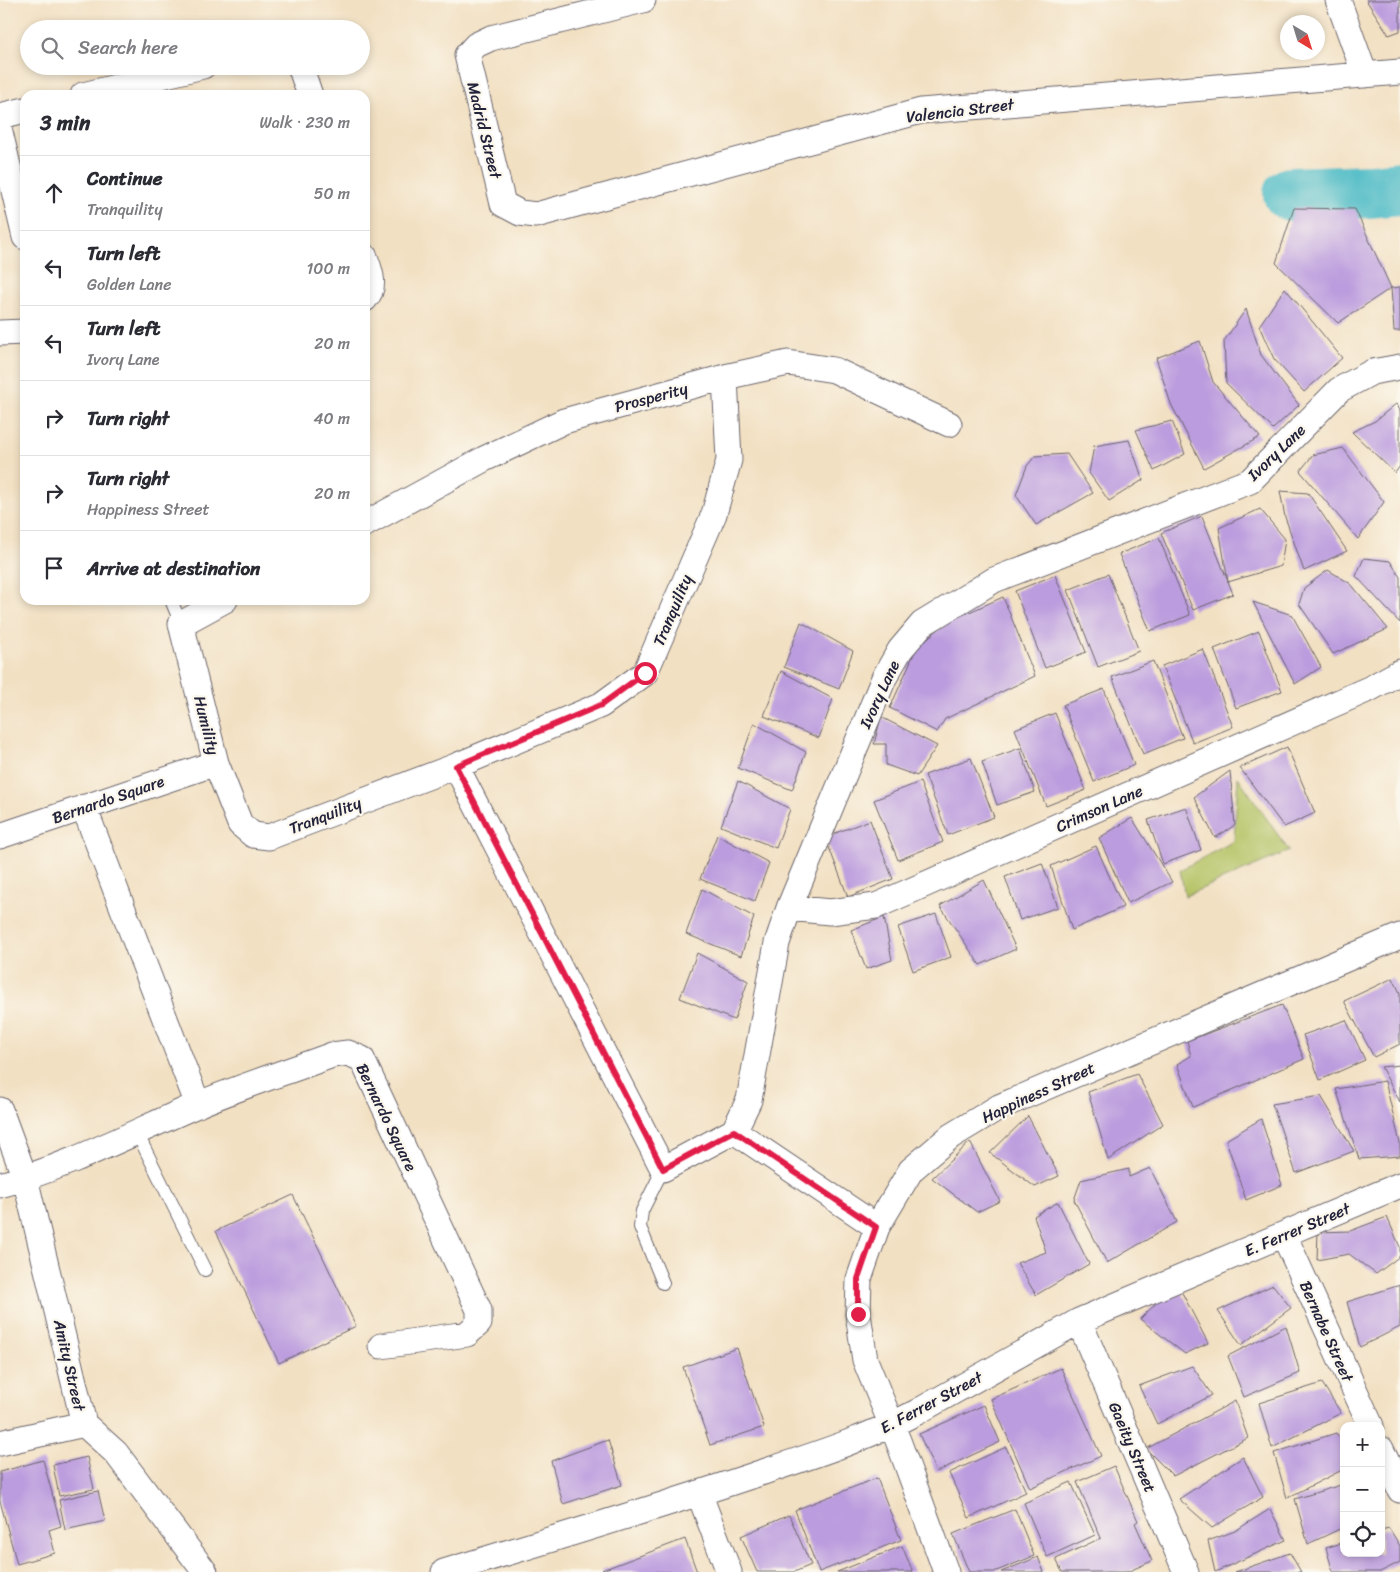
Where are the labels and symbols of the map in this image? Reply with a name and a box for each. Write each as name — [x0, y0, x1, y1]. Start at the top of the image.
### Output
north arrow — [1280, 15, 1325, 60]
street label: Madrid Street — [458, 79, 511, 182]
street label: Valencia Street — [904, 89, 1016, 131]
street label: Prosperity — [611, 374, 692, 421]
street label: Ivory Lane — [1239, 417, 1313, 489]
street label: Tranquility — [644, 569, 701, 651]
street label: Ivory Lane — [851, 655, 908, 734]
route start — [634, 662, 657, 685]
street label: Humility — [185, 692, 228, 759]
street label: Bernardo Square — [48, 767, 169, 832]
street label: Crimson Lane — [1051, 776, 1148, 841]
street label: Tranquility — [285, 788, 366, 843]
street label: Happiness Street — [977, 1053, 1100, 1131]
street label: Bernardo Square — [348, 1058, 425, 1177]
street label: E. Ferrer Street — [1240, 1194, 1355, 1265]
street label: Bernabe Street — [1291, 1276, 1362, 1387]
route end — [847, 1303, 870, 1326]
street label: Amity Street — [45, 1316, 94, 1414]
street label: E. Ferrer Street — [875, 1363, 988, 1442]
street label: Gaeity Street — [1100, 1397, 1165, 1497]

